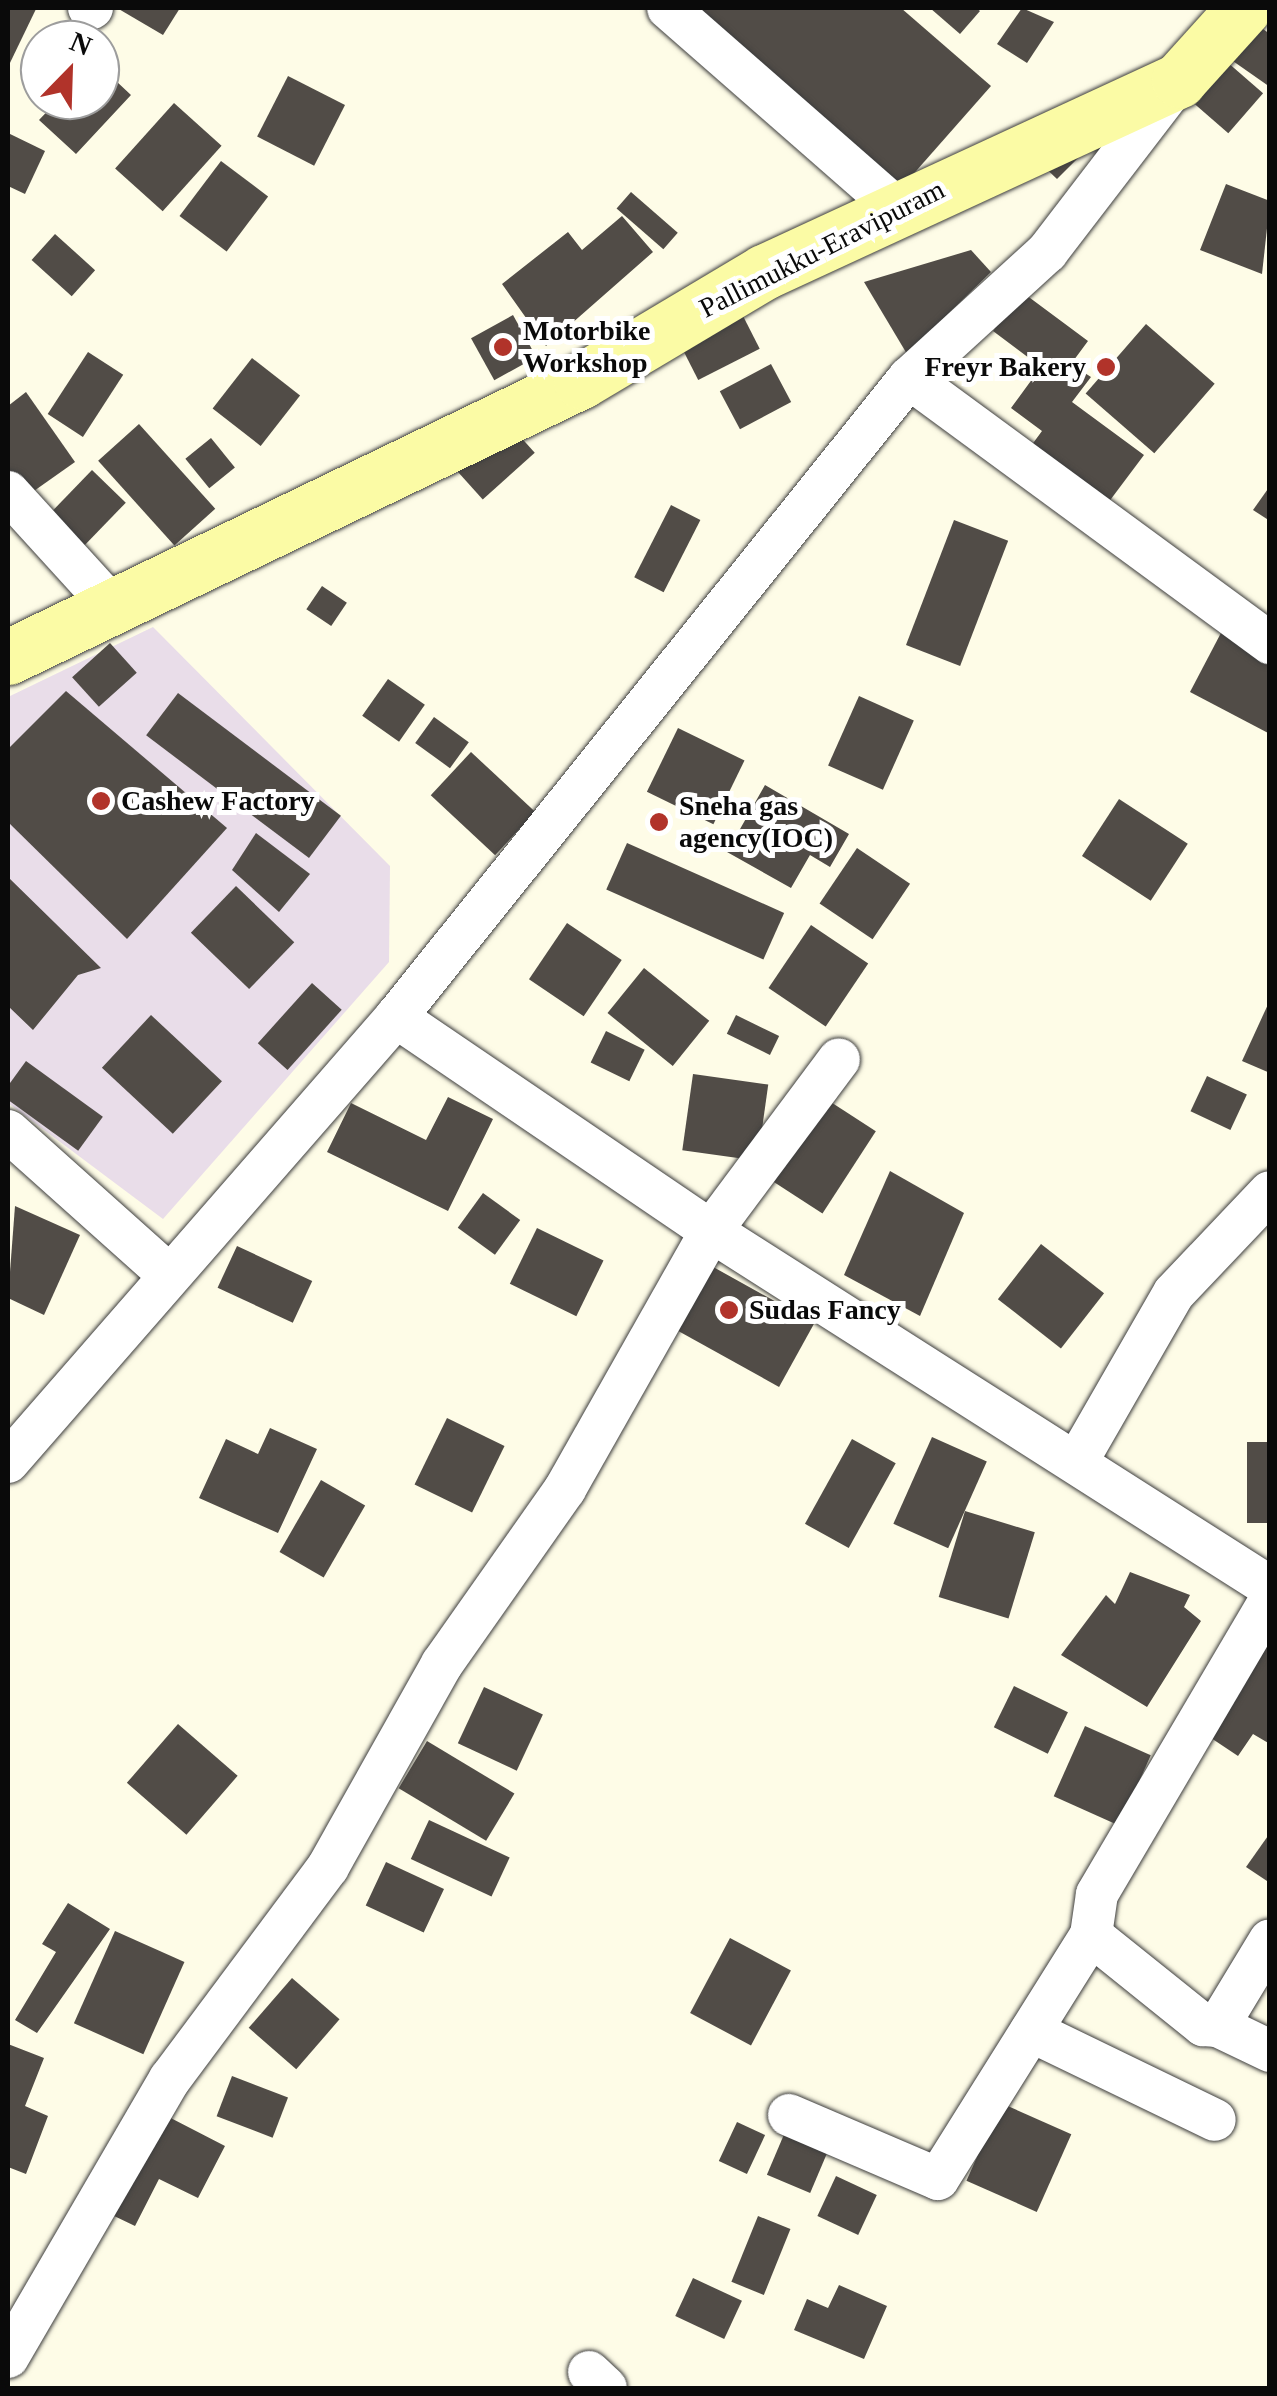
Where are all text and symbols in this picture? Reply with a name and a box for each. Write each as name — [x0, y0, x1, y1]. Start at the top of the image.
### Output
north arrow — [20, 20, 120, 120]
text: N — [66, 26, 96, 62]
street label: Pallimukku-Eravipuram — [694, 173, 950, 325]
place label: Motorbike Workshop — [523, 314, 651, 380]
marker: Motorbike Workshop — [492, 336, 514, 358]
place label: Freyr Bakery — [924, 350, 1086, 384]
marker: Freyr Bakery — [1095, 356, 1117, 378]
place label: Cashew Factory — [121, 784, 315, 818]
place label: Sneha gas agency(IOC) — [679, 789, 833, 855]
marker: Cashew Factory — [90, 790, 112, 812]
marker: Sneha gas agency(IOC) — [648, 811, 670, 833]
place label: Sudas Fancy — [749, 1293, 901, 1327]
marker: Sudas Fancy — [718, 1299, 740, 1321]

